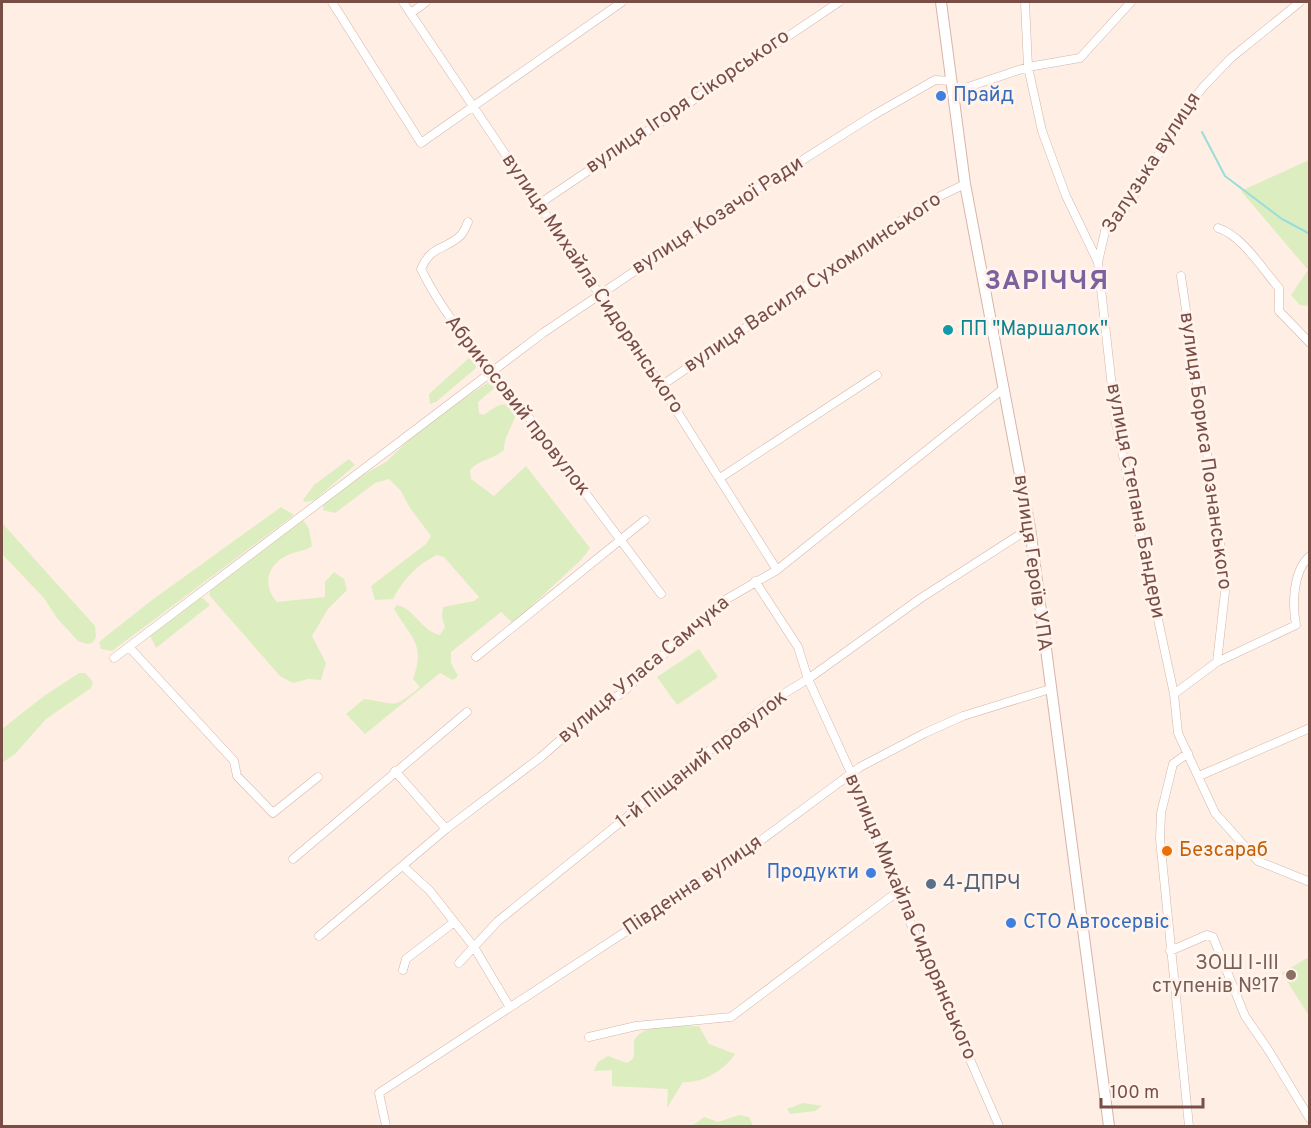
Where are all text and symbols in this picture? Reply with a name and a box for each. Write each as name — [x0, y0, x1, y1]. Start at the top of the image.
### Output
street label: вулиця Ігоря Сікорського — [581, 24, 795, 180]
place label: Прайд — [953, 83, 1014, 109]
street label: Залузька вулиця — [1097, 88, 1207, 238]
marker: Прайд — [934, 89, 948, 103]
street label: вулиця Михайла Сидорянського — [495, 149, 689, 419]
street label: вулиця Козачої Ради — [627, 151, 809, 281]
street label: вулиця Василя Сухомлинського — [679, 187, 947, 379]
district label: ЗАРІЧЧЯ — [985, 266, 1109, 299]
street label: Абрикосовий провулок — [438, 310, 596, 502]
street label: вулиця Бориса Познанського — [1173, 311, 1237, 591]
place label: ПП "Маршалок" — [960, 317, 1108, 343]
marker: ПП "Маршалок" — [941, 323, 955, 337]
street label: вулиця Степана Бандери — [1099, 381, 1171, 621]
street label: вулиця Героїв УПА — [1007, 473, 1057, 653]
street label: вулиця Уласа Самчука — [553, 590, 735, 750]
street label: 1-й Піщаний провулок — [611, 685, 793, 835]
street label: вулиця Михайла Сидорянського — [838, 770, 982, 1064]
street label: Південна вулиця — [618, 830, 768, 942]
place label: Безсараб — [1179, 838, 1268, 864]
marker: Безсараб — [1160, 844, 1174, 858]
place label: Продукти — [766, 860, 859, 886]
marker: Продукти — [864, 866, 878, 880]
place label: 4-ДПРЧ — [943, 871, 1021, 897]
marker: 4-ДПРЧ — [924, 877, 938, 891]
place label: СТО Автосервіс — [1023, 910, 1169, 936]
marker: СТО Автосервіс — [1004, 916, 1018, 930]
place label: ЗОШ І-ІІІ ступенів №17 — [1152, 951, 1279, 1000]
marker: ЗОШ І-ІІІ ступенів №17 — [1284, 968, 1298, 982]
scale bar — [1101, 1071, 1203, 1109]
text: 100 m — [1110, 1082, 1159, 1105]

